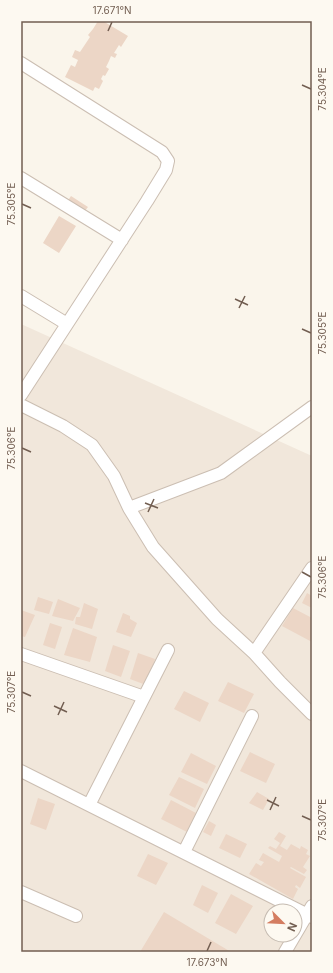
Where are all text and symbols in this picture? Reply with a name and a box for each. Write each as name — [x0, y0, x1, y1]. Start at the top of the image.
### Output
text: 17.671°N — [92, 4, 132, 16]
text: 75.304°E — [316, 67, 328, 111]
text: 75.305°E — [5, 182, 17, 226]
text: 75.305°E — [316, 311, 328, 355]
text: 75.306°E — [5, 426, 17, 470]
text: 75.306°E — [316, 555, 328, 599]
text: 75.307°E — [5, 671, 17, 713]
text: 75.307°E — [316, 799, 328, 841]
north arrow — [263, 903, 303, 943]
text: N — [284, 920, 300, 934]
text: 17.673°N — [187, 956, 227, 968]

